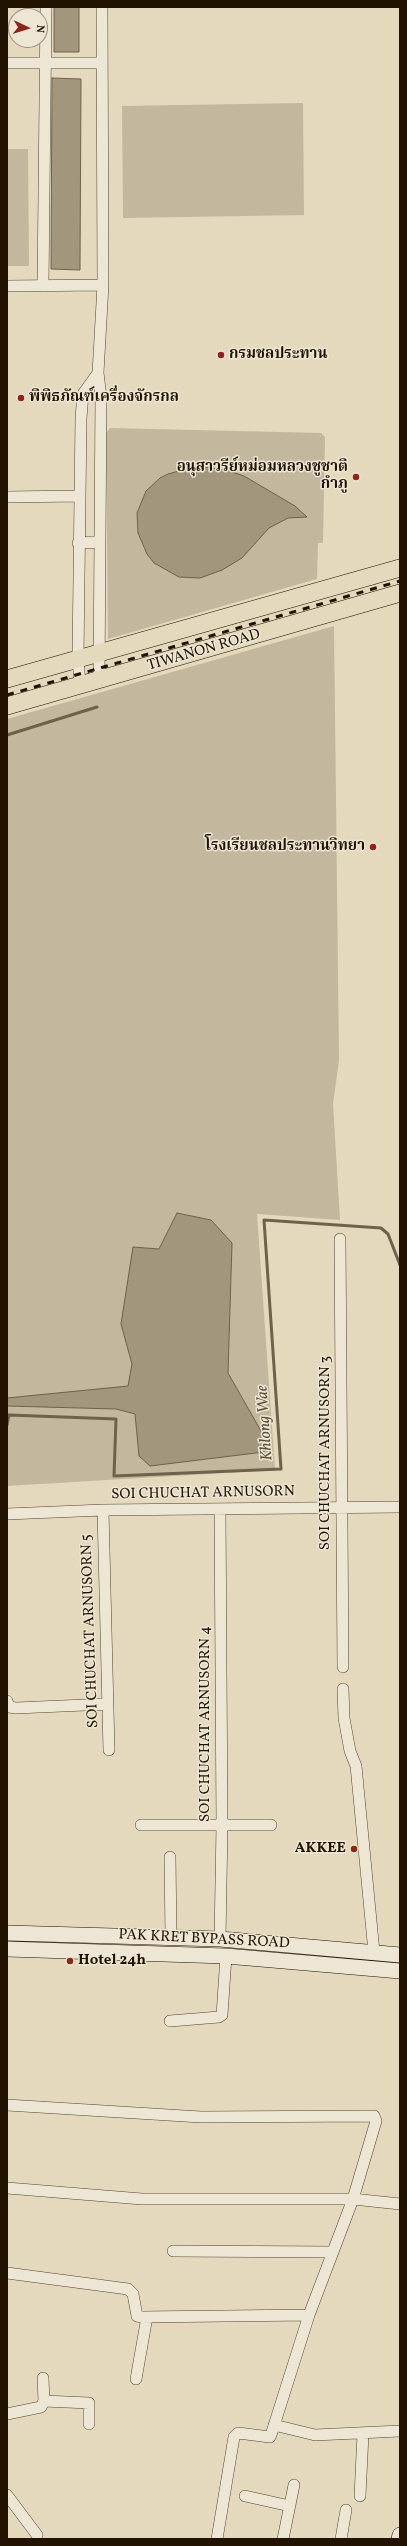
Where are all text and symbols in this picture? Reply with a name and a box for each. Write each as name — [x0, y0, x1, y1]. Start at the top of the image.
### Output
north arrow — [8, 8, 48, 48]
text: N — [32, 24, 47, 33]
place label: กรมชลประทาน — [229, 346, 327, 364]
marker: กรมชลประทาน — [216, 350, 226, 360]
place label: พิพิธภัณฑ์เครื่องจักรกล — [29, 389, 179, 407]
marker: พิพิธภัณฑ์เครื่องจักรกล — [16, 393, 26, 403]
place label: อนุสาวรีย์หม่อมหลวงชูชาติ กำภู — [177, 459, 348, 494]
marker: อนุสาวรีย์หม่อมหลวงชูชาติ กำภู — [351, 472, 361, 482]
street label: TIWANON ROAD — [146, 626, 262, 676]
place label: โรงเรียนชลประทานวิทยา — [205, 838, 365, 856]
marker: โรงเรียนชลประทานวิทยา — [368, 842, 378, 852]
street label: SOI CHUCHAT ARNUSORN 3 — [317, 1356, 335, 1550]
water label: Khlong Wae — [254, 1385, 278, 1461]
street label: SOI CHUCHAT ARNUSORN — [111, 1483, 295, 1505]
street label: SOI CHUCHAT ARNUSORN 5 — [79, 1534, 103, 1728]
street label: SOI CHUCHAT ARNUSORN 4 — [197, 1626, 215, 1822]
place label: AKKEE — [295, 1840, 346, 1858]
marker: AKKEE — [349, 1844, 359, 1854]
street label: PAK KRET BYPASS ROAD — [118, 1927, 290, 1953]
place label: Hotel 24h — [78, 1952, 146, 1970]
marker: Hotel 24h — [65, 1956, 75, 1966]

